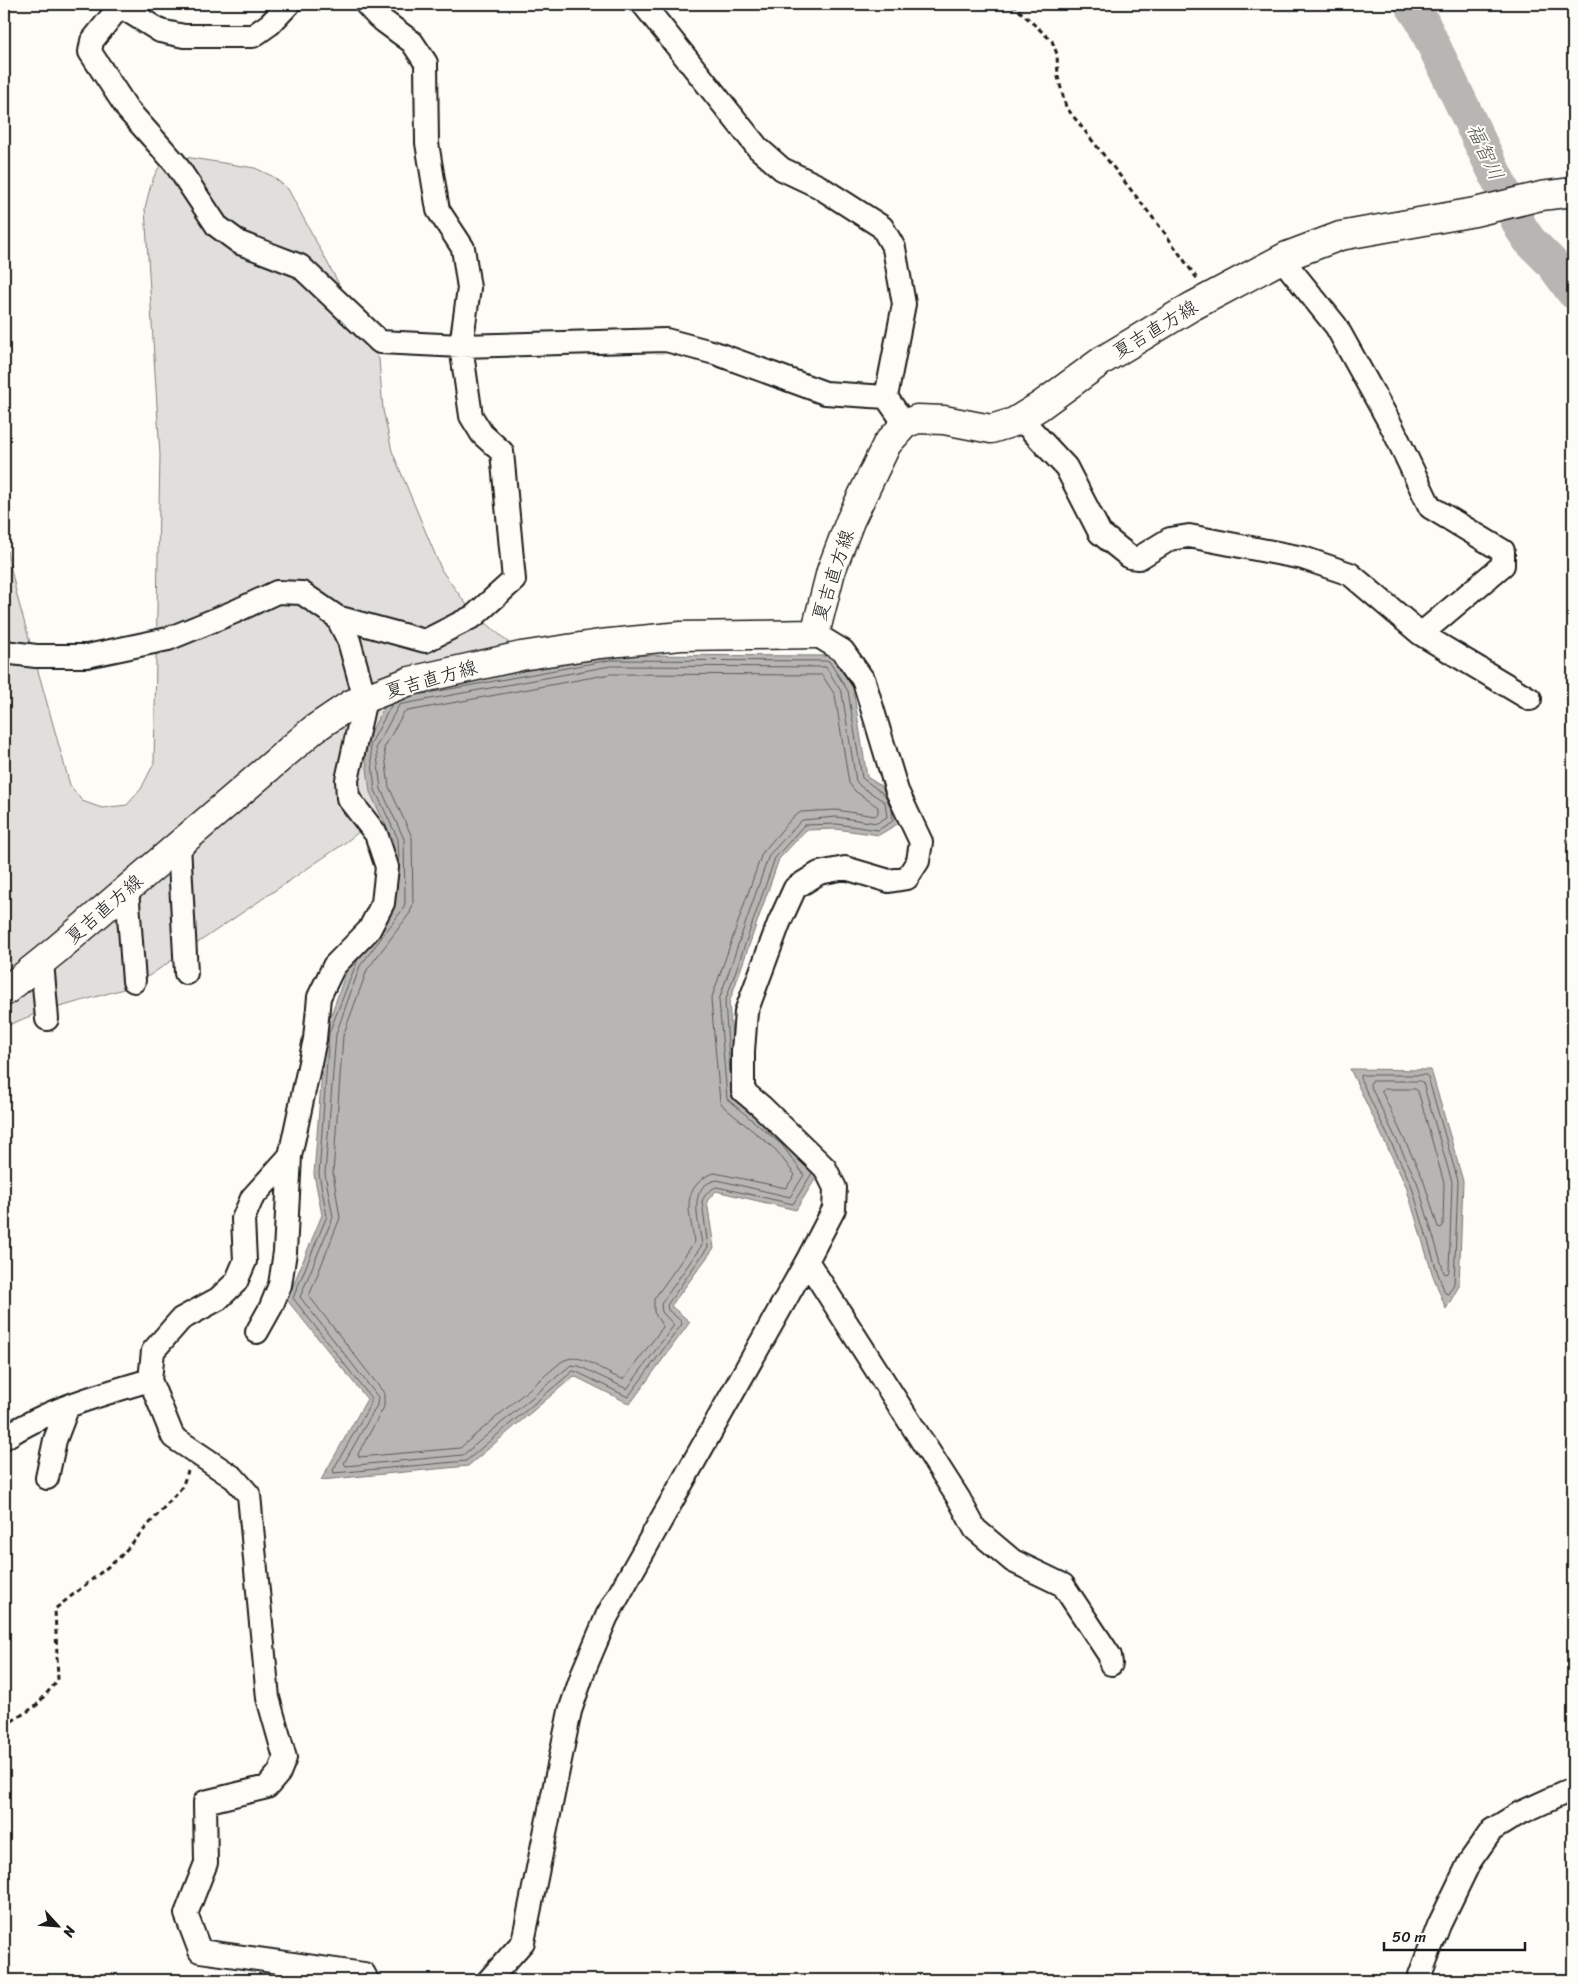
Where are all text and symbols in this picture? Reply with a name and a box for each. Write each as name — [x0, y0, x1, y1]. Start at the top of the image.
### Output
water label: 福智川 — [1456, 117, 1514, 187]
street label: 夏吉直方線 — [1106, 290, 1204, 368]
street label: 夏吉直方線 — [803, 525, 863, 625]
street label: 夏吉直方線 — [381, 650, 481, 708]
street label: 夏吉直方線 — [57, 865, 151, 953]
north arrow — [32, 1902, 82, 1952]
scale bar — [1384, 1919, 1526, 1951]
text: N — [56, 1921, 83, 1942]
text: 50 m — [1392, 1924, 1427, 1950]

